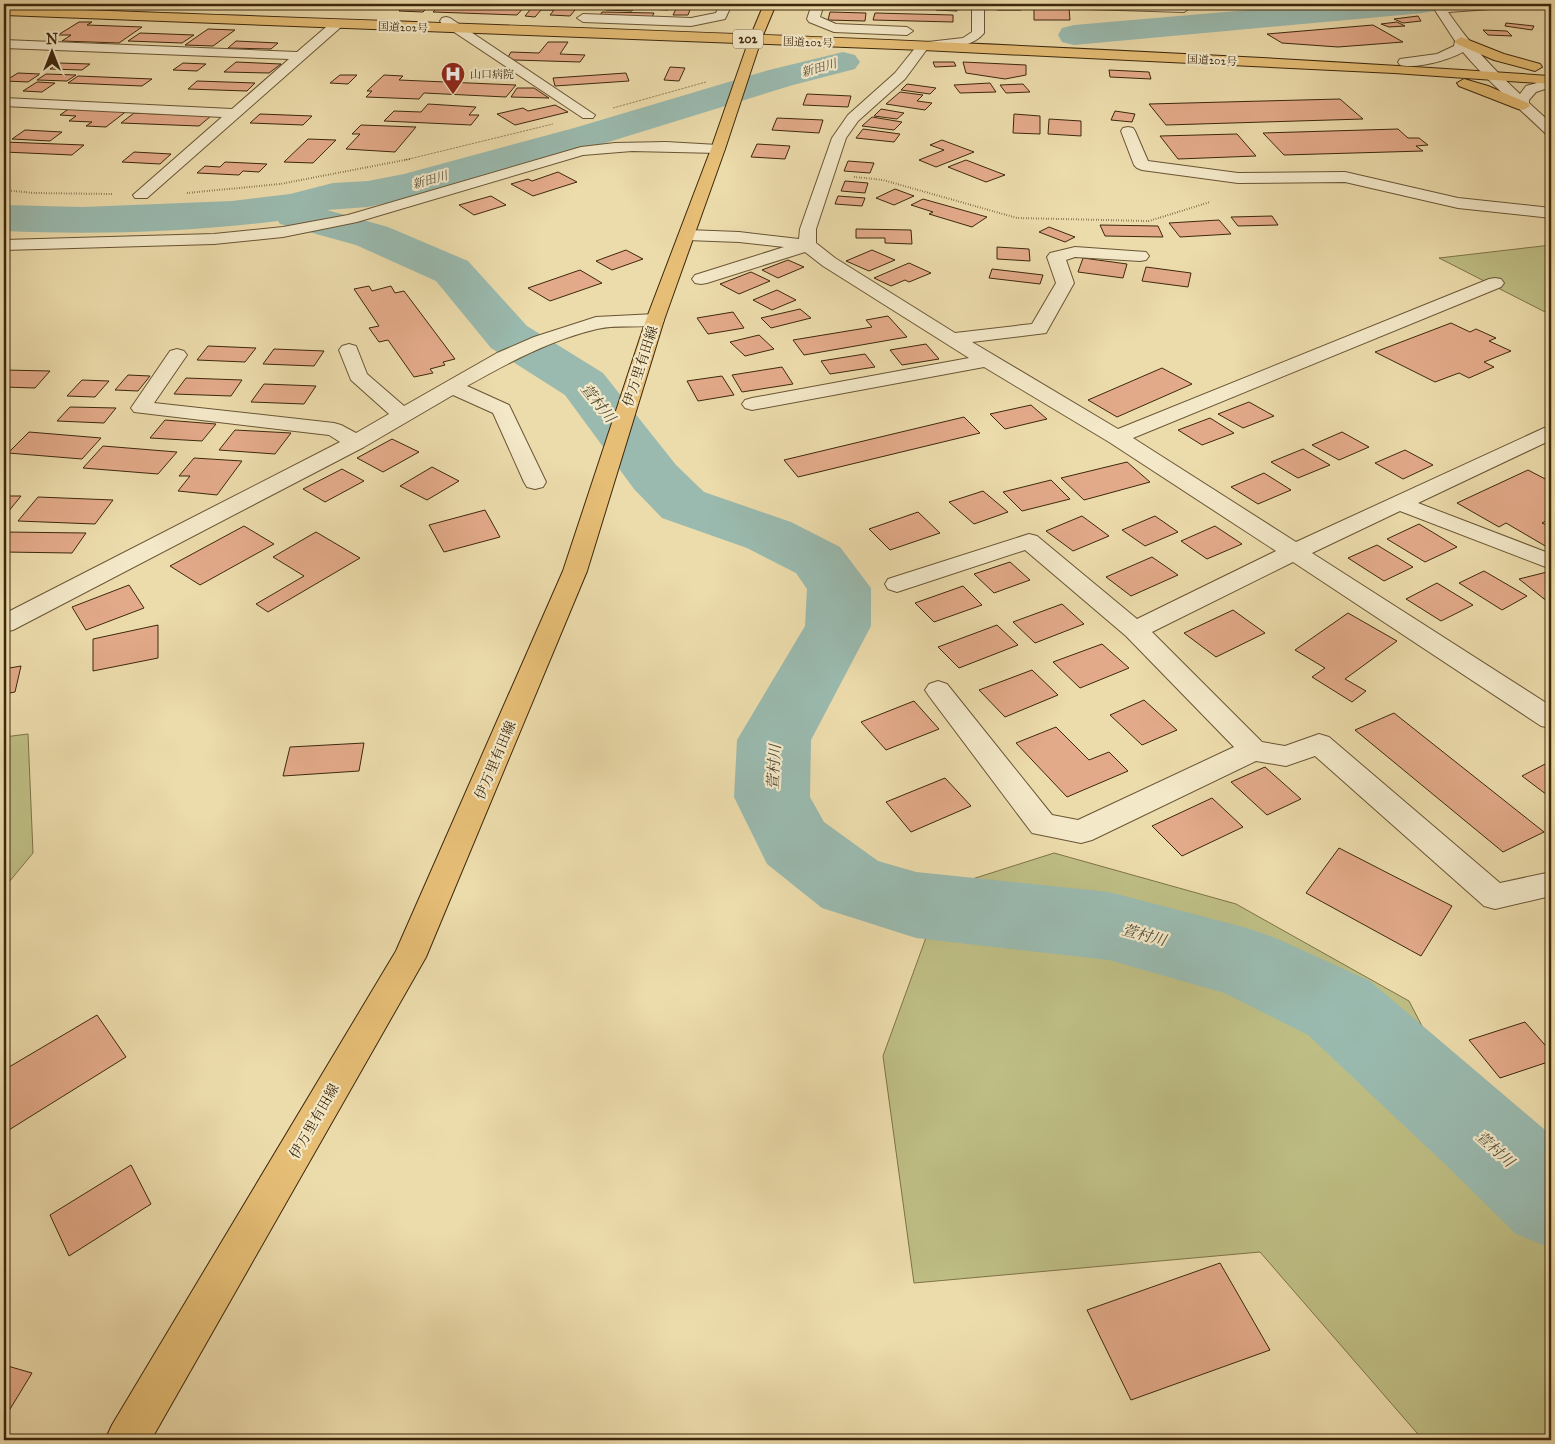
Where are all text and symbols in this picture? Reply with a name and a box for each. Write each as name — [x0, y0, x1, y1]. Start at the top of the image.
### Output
street label: 国道202号 — [378, 20, 428, 35]
north arrow — [28, 28, 78, 78]
road number: 202 — [733, 30, 763, 48]
text: N — [46, 31, 58, 48]
street label: 国道202号 — [783, 35, 833, 50]
street label: 国道202号 — [1187, 53, 1237, 68]
water label: 新田川 — [800, 56, 840, 80]
hospital icon: 山口病院 — [440, 61, 466, 95]
place label: 山口病院 — [470, 68, 514, 81]
water label: 新田川 — [411, 168, 451, 192]
street label: 伊万里有田線 — [619, 324, 662, 409]
water label: 萱村川 — [577, 380, 620, 428]
street label: 伊万里有田線 — [471, 718, 520, 802]
water label: 萱村川 — [764, 742, 784, 790]
water label: 萱村川 — [1120, 920, 1170, 950]
street label: 伊万里有田線 — [286, 1081, 343, 1162]
water label: 萱村川 — [1472, 1127, 1519, 1172]

